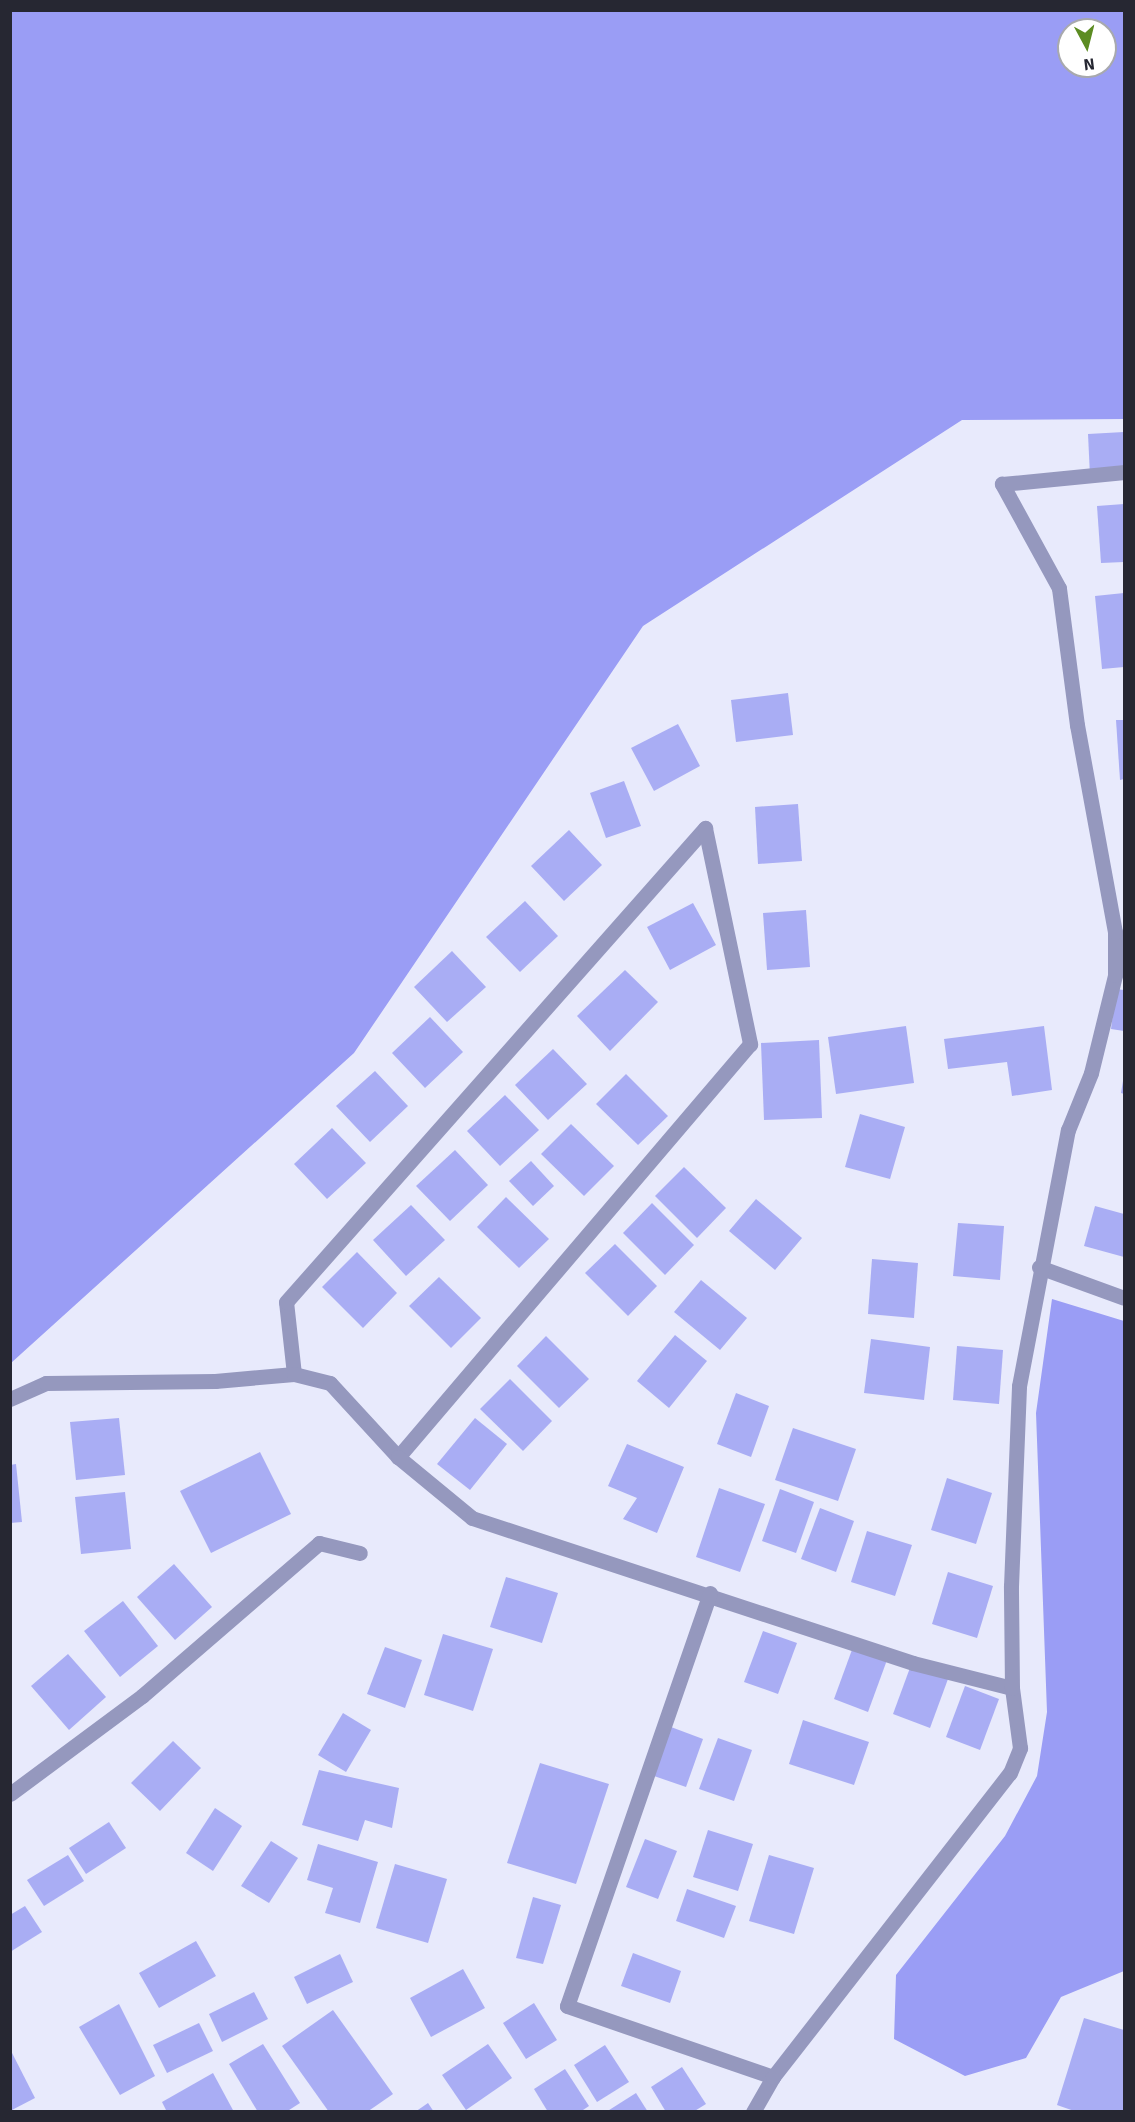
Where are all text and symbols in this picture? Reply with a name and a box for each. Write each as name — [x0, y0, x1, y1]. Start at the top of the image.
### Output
north arrow — [1057, 18, 1117, 78]
text: N — [1082, 53, 1096, 74]

